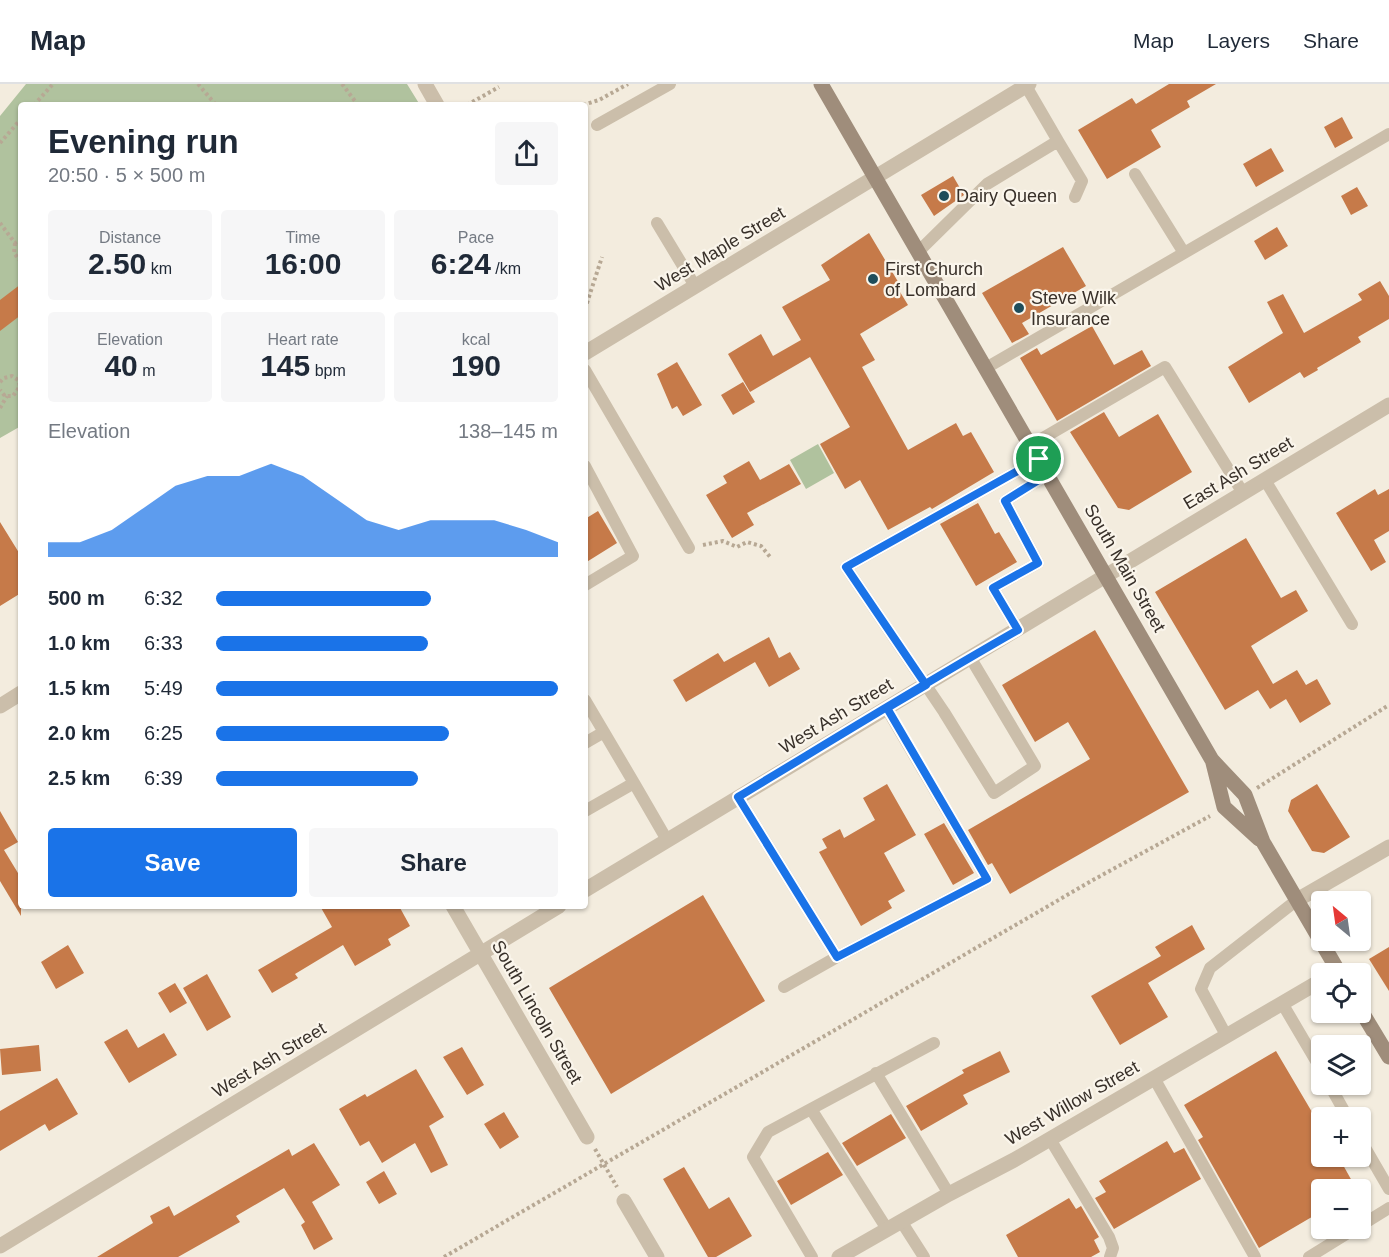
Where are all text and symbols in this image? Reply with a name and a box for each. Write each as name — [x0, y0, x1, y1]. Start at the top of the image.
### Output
text: Map — [30, 25, 86, 56]
text: Map — [1133, 29, 1174, 52]
text: Layers — [1207, 29, 1270, 52]
text: Share — [1303, 29, 1359, 52]
button: share — [495, 122, 558, 185]
text: Evening run — [48, 123, 239, 160]
text: 20:50 · 5 × 500 m — [48, 164, 205, 186]
place label: Dairy Queen — [956, 186, 1057, 206]
marker: Dairy Queen — [937, 189, 951, 203]
street label: West Maple Street — [652, 202, 788, 296]
text: Distance — [99, 229, 161, 246]
text: Time — [286, 229, 320, 246]
text: Pace — [458, 229, 494, 246]
text: 2.50 — [88, 247, 146, 280]
text: 16:00 — [265, 247, 341, 280]
text: 6:24 — [431, 247, 491, 280]
place label: First Church of Lombard — [885, 259, 983, 300]
text: km — [146, 260, 172, 277]
text: /km — [491, 260, 521, 277]
marker: First Church of Lombard — [866, 272, 880, 286]
place label: Steve Wilk Insurance — [1031, 288, 1117, 329]
marker: Steve Wilk Insurance — [1012, 301, 1026, 315]
text: Elevation — [97, 331, 163, 348]
text: Heart rate — [267, 331, 339, 348]
text: kcal — [462, 331, 490, 348]
text: 40 — [104, 349, 138, 382]
text: 145 — [260, 349, 310, 382]
text: 190 — [451, 349, 501, 382]
text: m — [138, 362, 156, 379]
text: bpm — [310, 362, 346, 379]
text: Elevation — [48, 420, 130, 442]
text: 138–145 m — [458, 420, 558, 442]
street label: East Ash Street — [1180, 432, 1296, 514]
pin — [1013, 433, 1064, 484]
icon: arrive — [1022, 442, 1055, 475]
street label: South Main Street — [1080, 501, 1170, 635]
text: 500 m — [48, 587, 105, 609]
text: 6:32 — [144, 587, 183, 609]
text: 1.0 km — [48, 632, 110, 654]
text: 6:33 — [144, 632, 183, 654]
street label: West Ash Street — [776, 674, 896, 758]
text: 1.5 km — [48, 677, 110, 699]
text: 5:49 — [144, 677, 183, 699]
text: 2.0 km — [48, 722, 110, 744]
text: 6:25 — [144, 722, 183, 744]
text: 2.5 km — [48, 767, 110, 789]
text: 6:39 — [144, 767, 183, 789]
button: Save — [48, 828, 297, 897]
button: Share — [309, 828, 558, 897]
north arrow — [1311, 891, 1371, 951]
map controls — [1311, 891, 1371, 1239]
street label: South Lincoln Street — [488, 937, 586, 1087]
button: locate — [1311, 963, 1371, 1023]
street label: West Ash Street — [209, 1018, 329, 1102]
button: layers — [1311, 1035, 1371, 1095]
street label: West Willow Street — [1002, 1057, 1142, 1149]
button: + — [1311, 1107, 1371, 1167]
button: − — [1311, 1179, 1371, 1239]

